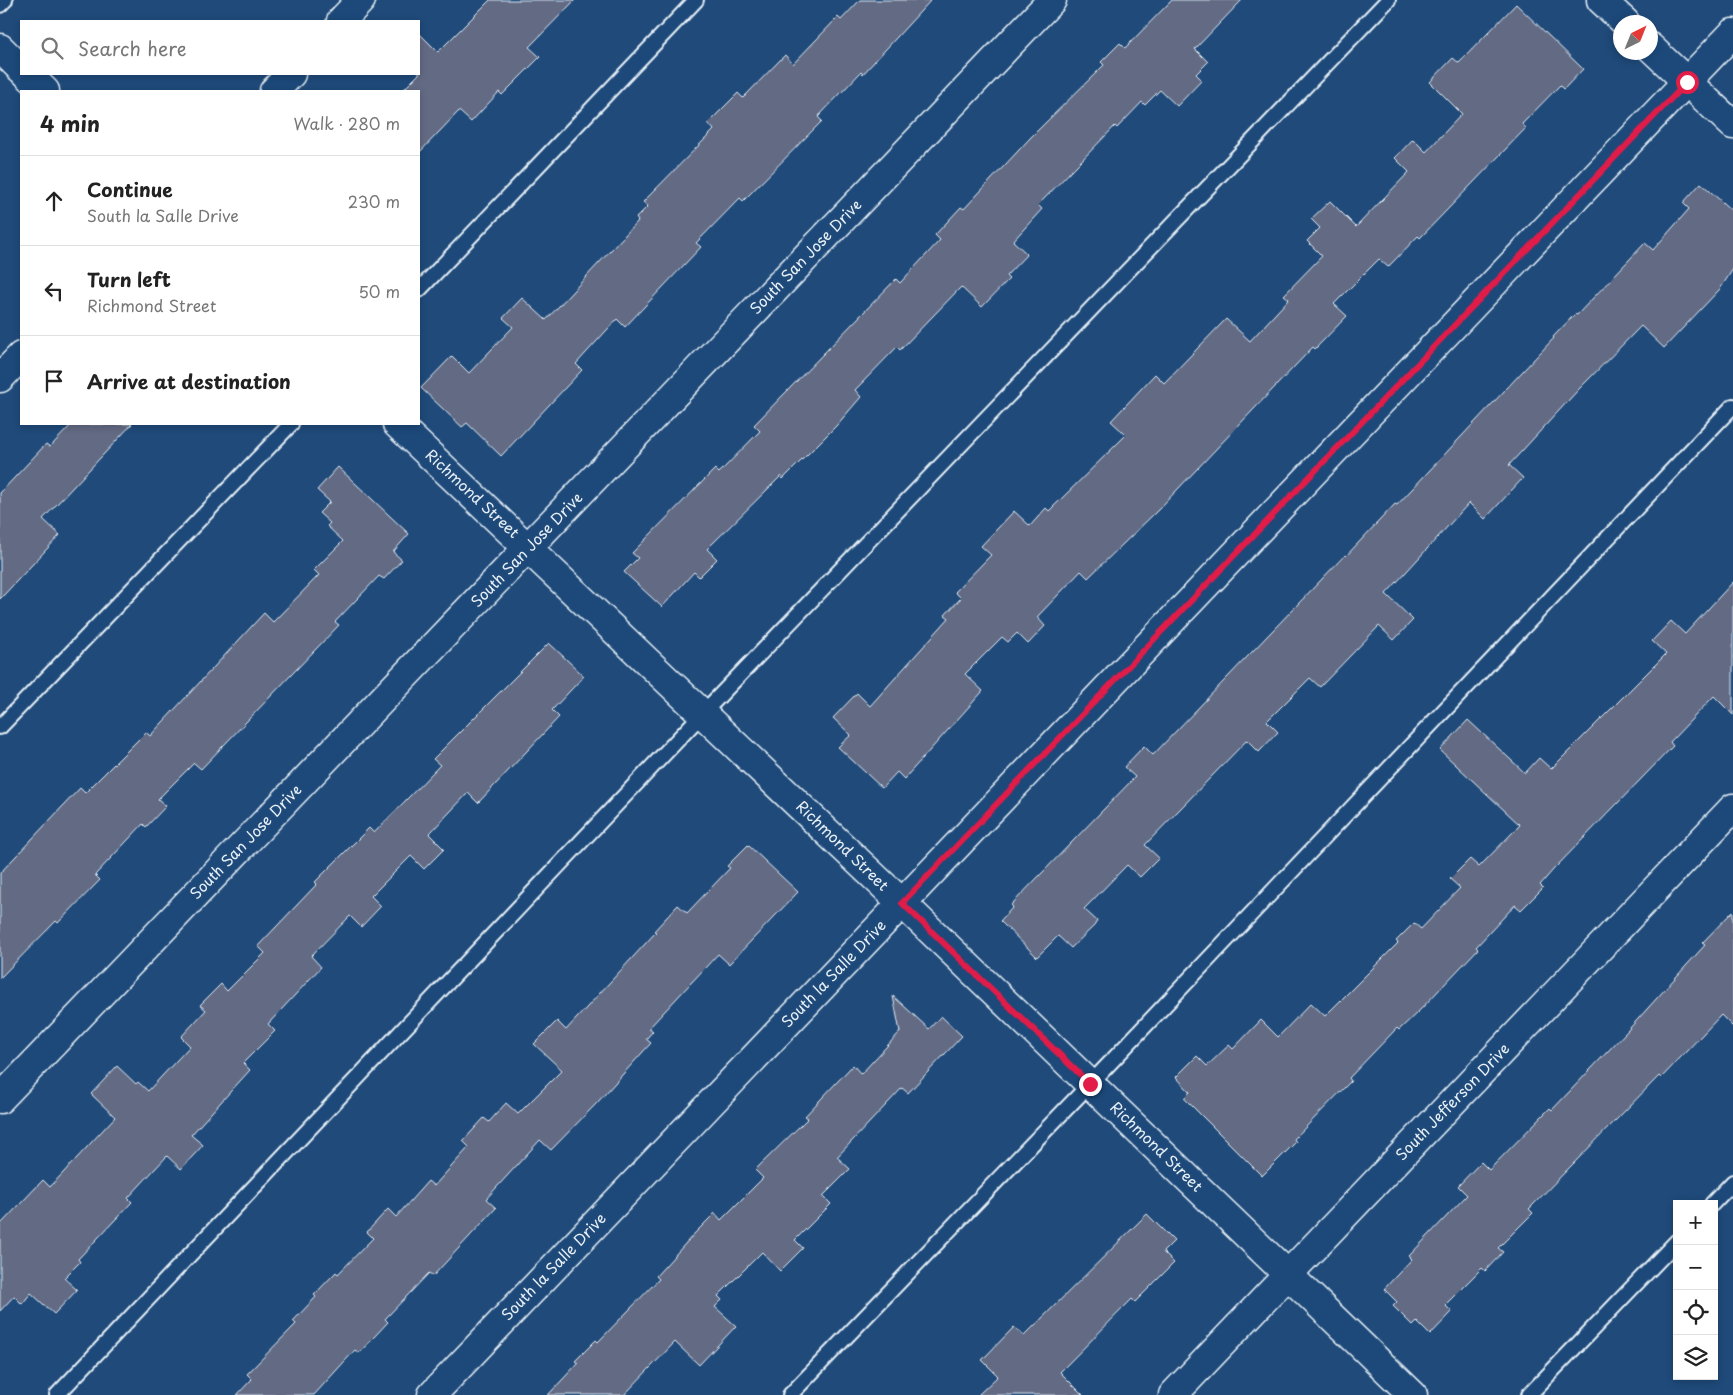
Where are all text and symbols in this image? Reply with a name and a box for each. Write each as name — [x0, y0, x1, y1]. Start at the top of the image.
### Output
north arrow — [1613, 15, 1658, 60]
search box — [20, 20, 420, 75]
icon: search — [38, 34, 66, 62]
text: Search here — [78, 34, 187, 62]
route start — [1676, 71, 1699, 94]
text: 4 min — [40, 107, 100, 139]
text: Walk · 280 m — [293, 111, 400, 135]
text: Continue — [87, 175, 173, 203]
icon: ahead — [40, 187, 68, 215]
text: 230 m — [348, 189, 400, 213]
street label: South San Jose Drive — [744, 193, 866, 319]
text: South la Salle Drive — [87, 203, 239, 227]
text: Turn left — [87, 265, 171, 293]
icon: left — [40, 277, 68, 305]
text: 50 m — [359, 279, 400, 303]
text: Richmond Street — [87, 293, 216, 317]
icon: arrive — [40, 367, 68, 395]
text: Arrive at destination — [87, 367, 291, 395]
street label: Richmond Street — [421, 443, 525, 543]
street label: South San Jose Drive — [465, 486, 587, 612]
street label: South San Jose Drive — [184, 778, 306, 904]
street label: Richmond Street — [791, 795, 895, 895]
street label: South la Salle Drive — [775, 914, 891, 1032]
street label: South Jefferson Drive — [1390, 1037, 1514, 1165]
route end — [1079, 1073, 1102, 1096]
street label: Richmond Street — [1105, 1096, 1209, 1196]
map controls — [1673, 1200, 1718, 1380]
button: + — [1673, 1200, 1718, 1245]
street label: South la Salle Drive — [495, 1207, 611, 1325]
button: − — [1673, 1245, 1718, 1290]
button: locate — [1673, 1290, 1718, 1335]
button: layers — [1673, 1335, 1718, 1380]

